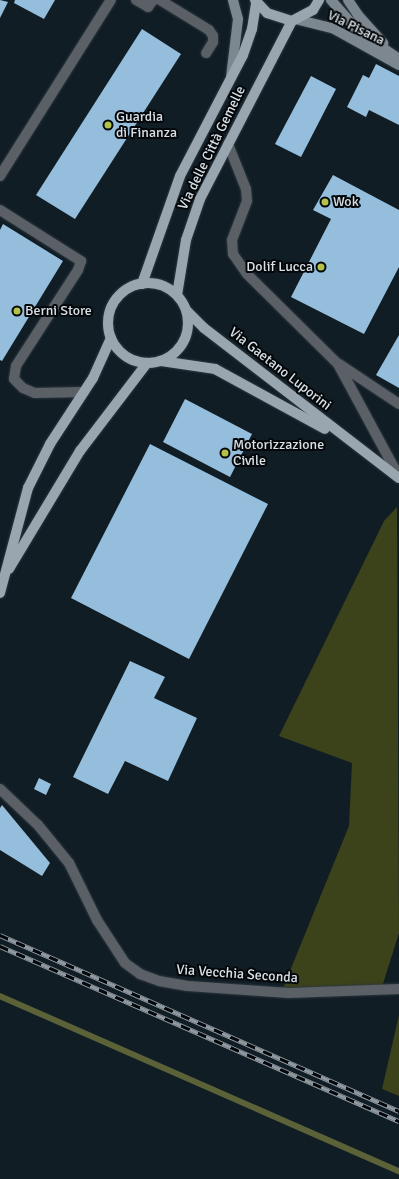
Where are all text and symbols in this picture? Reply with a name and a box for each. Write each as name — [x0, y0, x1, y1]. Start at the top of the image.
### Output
street label: Via Pisana — [325, 7, 387, 49]
street label: Via delle Città Gemelle — [175, 83, 249, 213]
place label: Guardia di Finanza — [116, 109, 177, 142]
marker: Guardia di Finanza — [103, 120, 113, 130]
place label: Wok — [333, 194, 359, 210]
marker: Wok — [320, 197, 330, 207]
place label: Dolif Lucca — [246, 259, 313, 275]
marker: Dolif Lucca — [316, 262, 326, 272]
place label: Berni Store — [25, 303, 92, 319]
marker: Berni Store — [12, 306, 22, 316]
street label: Via Gaetano Luporini — [226, 324, 334, 414]
place label: Motorizzazione Civile — [233, 437, 324, 470]
marker: Motorizzazione Civile — [220, 448, 230, 458]
street label: Via Vecchia Seconda — [176, 961, 298, 987]

